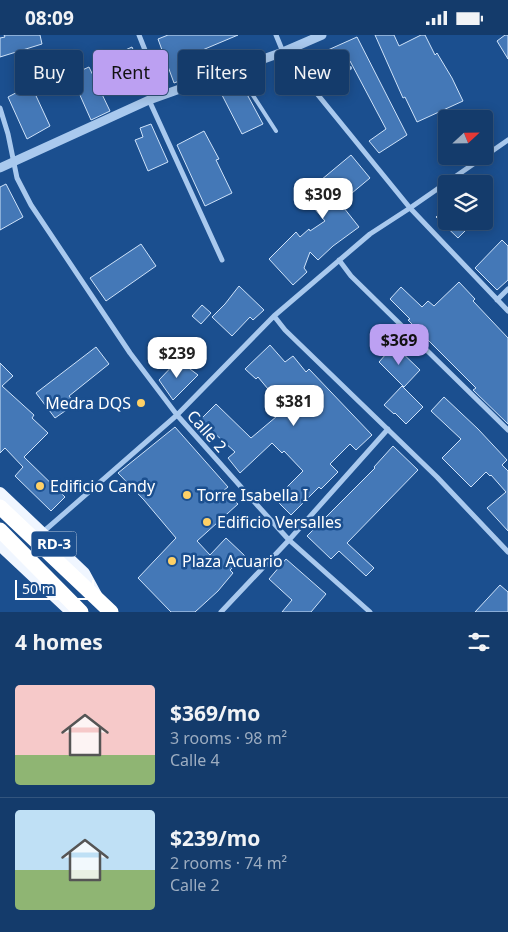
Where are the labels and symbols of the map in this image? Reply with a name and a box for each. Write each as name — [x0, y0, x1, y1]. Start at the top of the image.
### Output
north arrow — [438, 110, 492, 165]
pin: $309 — [293, 177, 353, 220]
pin: $369 — [369, 323, 429, 366]
pin: $239 — [147, 337, 207, 379]
pin: $381 — [264, 385, 324, 427]
place label: Medra DQS — [45, 392, 131, 414]
marker: Medra DQS — [135, 397, 147, 409]
street label: Calle 2 — [182, 405, 232, 457]
place label: Edificio Candy — [50, 475, 156, 497]
marker: Edificio Candy — [34, 480, 46, 492]
place label: Torre Isabella I — [197, 484, 308, 506]
marker: Torre Isabella I — [181, 489, 193, 501]
place label: Edificio Versalles — [217, 511, 342, 533]
marker: Edificio Versalles — [201, 516, 213, 528]
road number: RD-3 — [32, 531, 76, 557]
place label: Plaza Acuario — [182, 550, 283, 572]
marker: Plaza Acuario — [166, 555, 178, 567]
scale bar — [15, 577, 94, 600]

